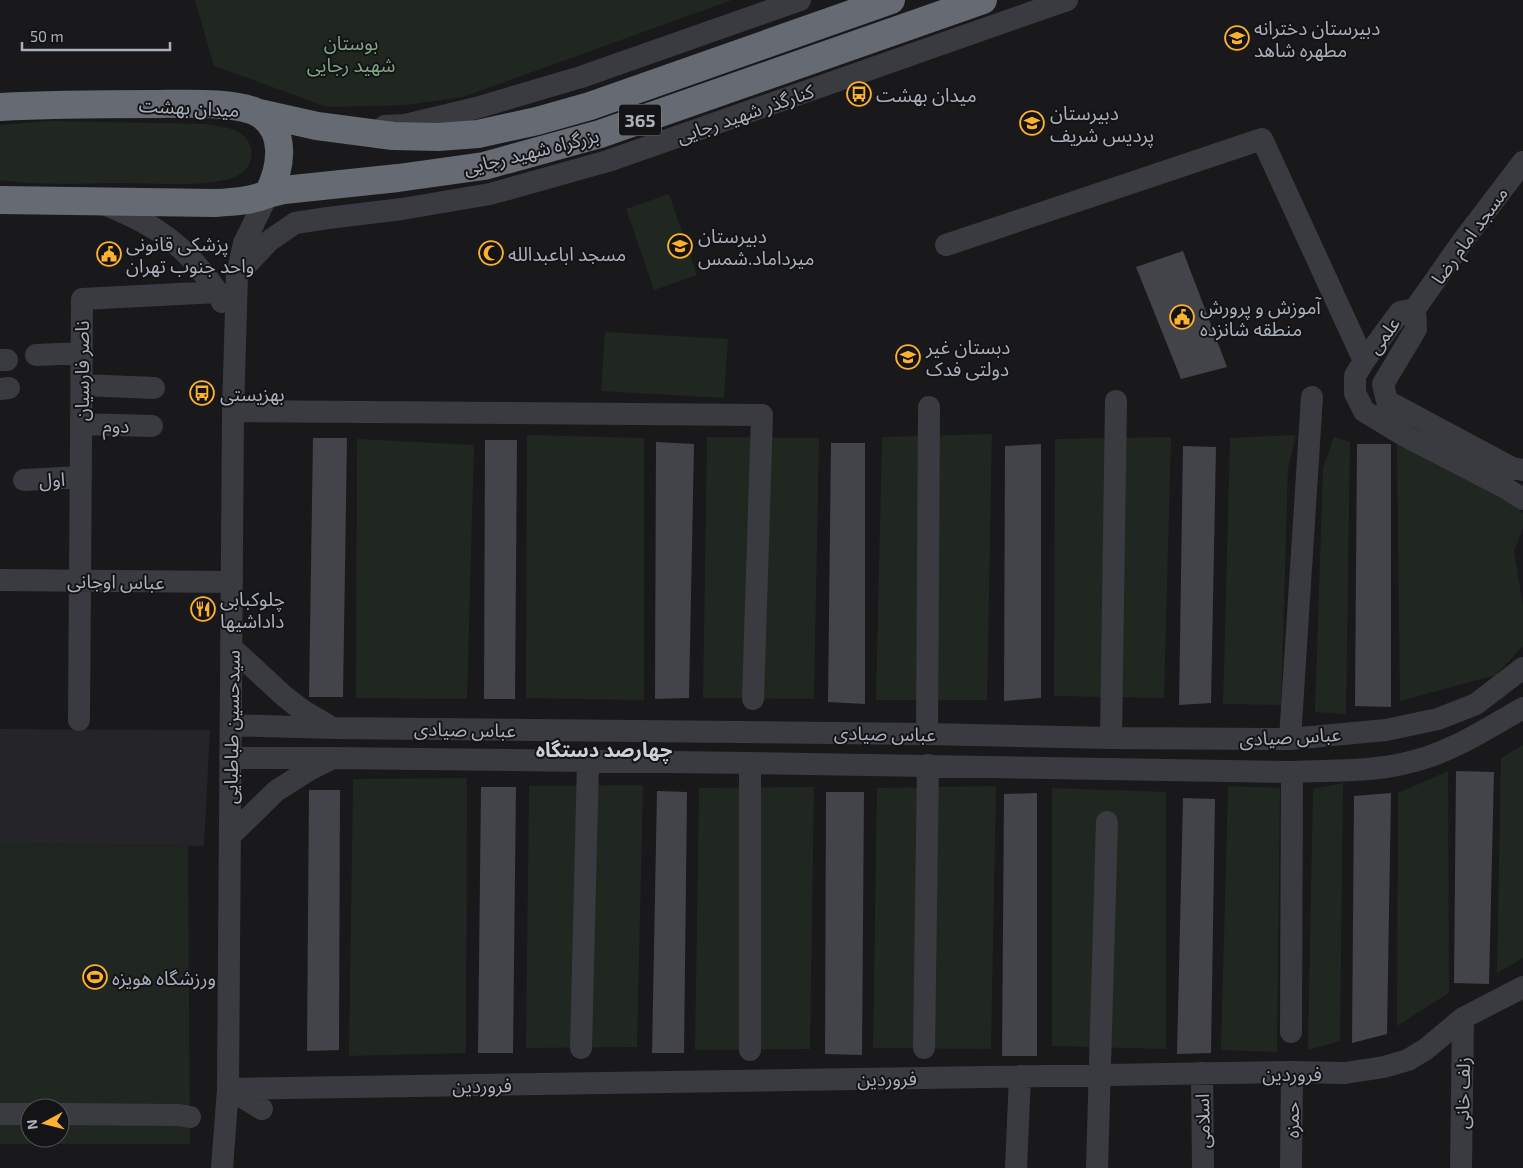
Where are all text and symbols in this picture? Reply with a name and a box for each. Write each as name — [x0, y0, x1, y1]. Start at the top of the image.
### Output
place label: دبیرستان دخترانه مطهره شاهد — [1254, 16, 1380, 62]
scale bar — [22, 20, 170, 52]
school or university icon: دبیرستان دخترانه مطهره شاهد — [1224, 25, 1250, 51]
text: 50 m — [30, 27, 64, 45]
park label: بوستان شهید رجایی — [307, 31, 395, 77]
street label: کنارگذر شهید رجایی — [673, 78, 818, 148]
bus stop icon: میدان بهشت — [846, 81, 872, 107]
place label: میدان بهشت — [876, 83, 977, 106]
street label: میدان بهشت — [138, 93, 240, 121]
place label: دبیرستان پردیس شریف — [1050, 101, 1154, 148]
road number: 365 — [619, 104, 661, 136]
school or university icon: دبیرستان پردیس شریف — [1019, 110, 1045, 136]
street label: بزرگراه شهید رجایی — [461, 123, 601, 180]
street label: مسجد امام رضا — [1426, 182, 1515, 291]
place label: دبیرستان میرداماد.شمس — [698, 224, 815, 270]
place label: پزشکی قانونی واحد جنوب تهران — [126, 232, 254, 278]
school or university icon: دبیرستان میرداماد.شمس — [667, 233, 693, 259]
mosque icon: مسجد اباعبدالله — [478, 240, 504, 266]
public building icon: پزشکی قانونی واحد جنوب تهران — [96, 241, 122, 267]
place label: مسجد اباعبدالله — [508, 242, 626, 265]
place label: آموزش و پرورش منطقه شانزده — [1200, 295, 1322, 341]
public building icon: آموزش و پرورش منطقه شانزده — [1169, 304, 1195, 330]
street label: علمی — [1362, 312, 1405, 359]
street label: ناصر فارسیان — [70, 321, 94, 421]
place label: دبستان غیر دولتی فدک — [925, 335, 1010, 381]
school or university icon: دبستان غیر دولتی فدک — [895, 344, 921, 370]
bus stop icon: بهزیستی — [189, 380, 215, 406]
place label: بهزیستی — [220, 382, 285, 406]
street label: دوم — [102, 413, 130, 441]
street label: اول — [38, 467, 66, 492]
street label: عباس اوجانی — [67, 569, 165, 594]
place label: چلوکبابی داداشیها — [220, 587, 285, 632]
restaurant icon: چلوکبابی داداشیها — [190, 596, 216, 622]
street label: سیدحسین طباطبایی — [218, 650, 245, 804]
street label: عباس صیادی — [414, 717, 516, 742]
street label: عباس صیادی — [834, 721, 936, 746]
street label: عباس صیادی — [1238, 722, 1342, 751]
district label: چهارصد دستگاه — [536, 737, 673, 764]
sports icon: ورزشگاه هویزه — [82, 964, 108, 990]
place label: ورزشگاه هویزه — [112, 966, 216, 990]
street label: زلف خانی — [1450, 1057, 1475, 1129]
street label: فروردین — [1262, 1062, 1322, 1086]
street label: فروردین — [857, 1066, 917, 1091]
street label: فروردین — [452, 1073, 512, 1098]
street label: اسلامی — [1190, 1093, 1215, 1149]
north arrow — [20, 1098, 70, 1148]
street label: حمزه — [1280, 1102, 1304, 1138]
text: N — [23, 1119, 41, 1131]

